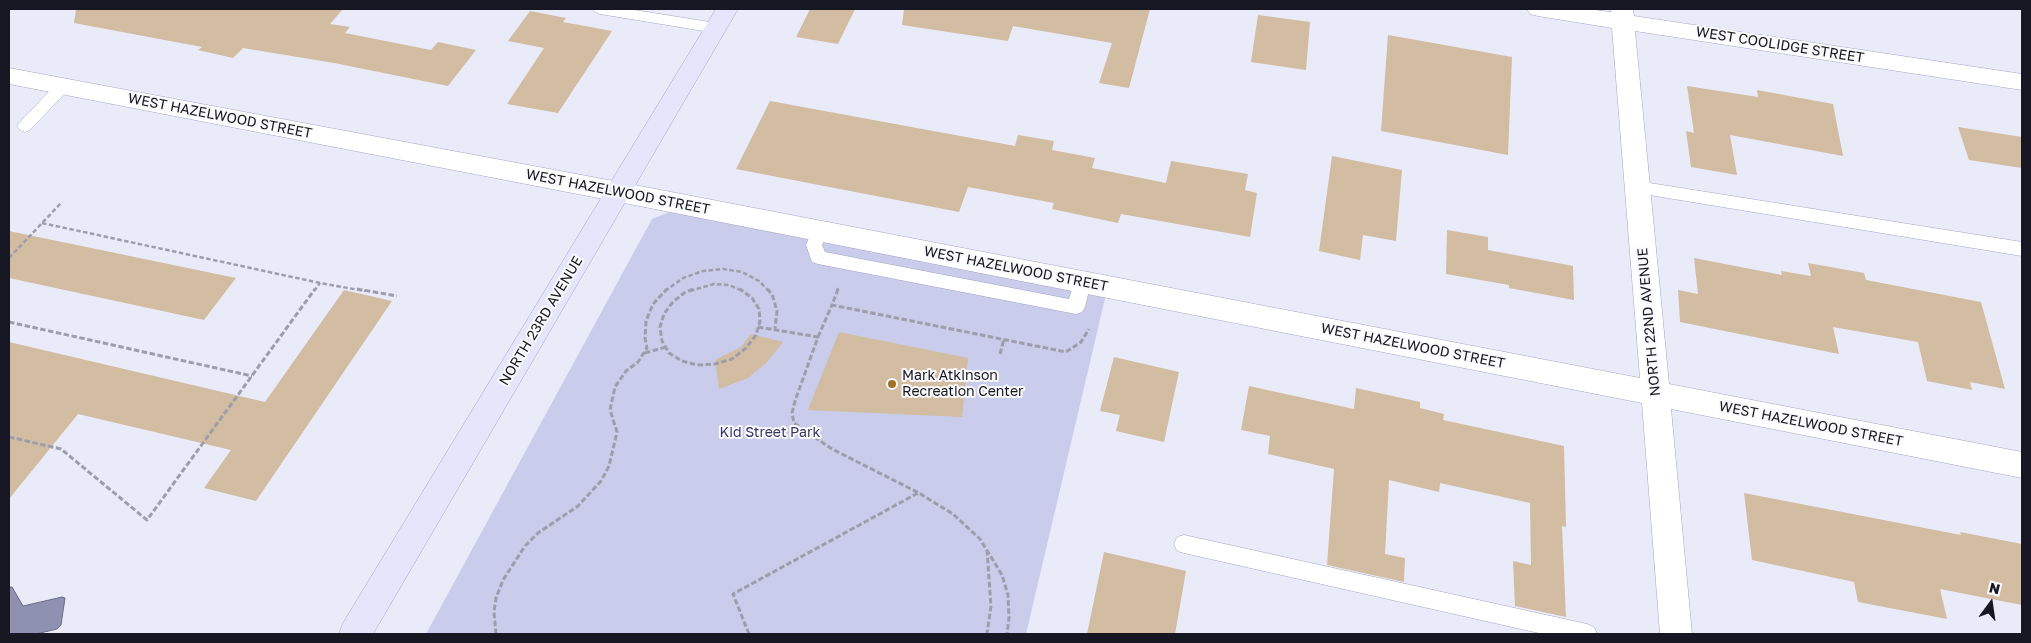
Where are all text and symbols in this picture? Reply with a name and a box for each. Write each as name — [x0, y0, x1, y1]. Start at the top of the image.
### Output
street label: WEST COOLIDGE STREET — [1695, 23, 1865, 67]
street label: WEST HAZELWOOD STREET — [126, 90, 314, 142]
street label: WEST HAZELWOOD STREET — [524, 166, 712, 218]
street label: WEST HAZELWOOD STREET — [922, 243, 1110, 295]
street label: NORTH 22ND AVENUE — [1634, 247, 1664, 397]
street label: NORTH 23RD AVENUE — [496, 253, 586, 389]
street label: WEST HAZELWOOD STREET — [1319, 320, 1507, 372]
place label: Mark Atkinson Recreation Center — [902, 368, 1023, 401]
marker: Mark Atkinson Recreation Center — [886, 378, 898, 390]
street label: WEST HAZELWOOD STREET — [1717, 398, 1905, 450]
park label: Kid Street Park — [720, 425, 820, 441]
north arrow — [1966, 578, 2016, 628]
text: N — [1988, 578, 2002, 597]

